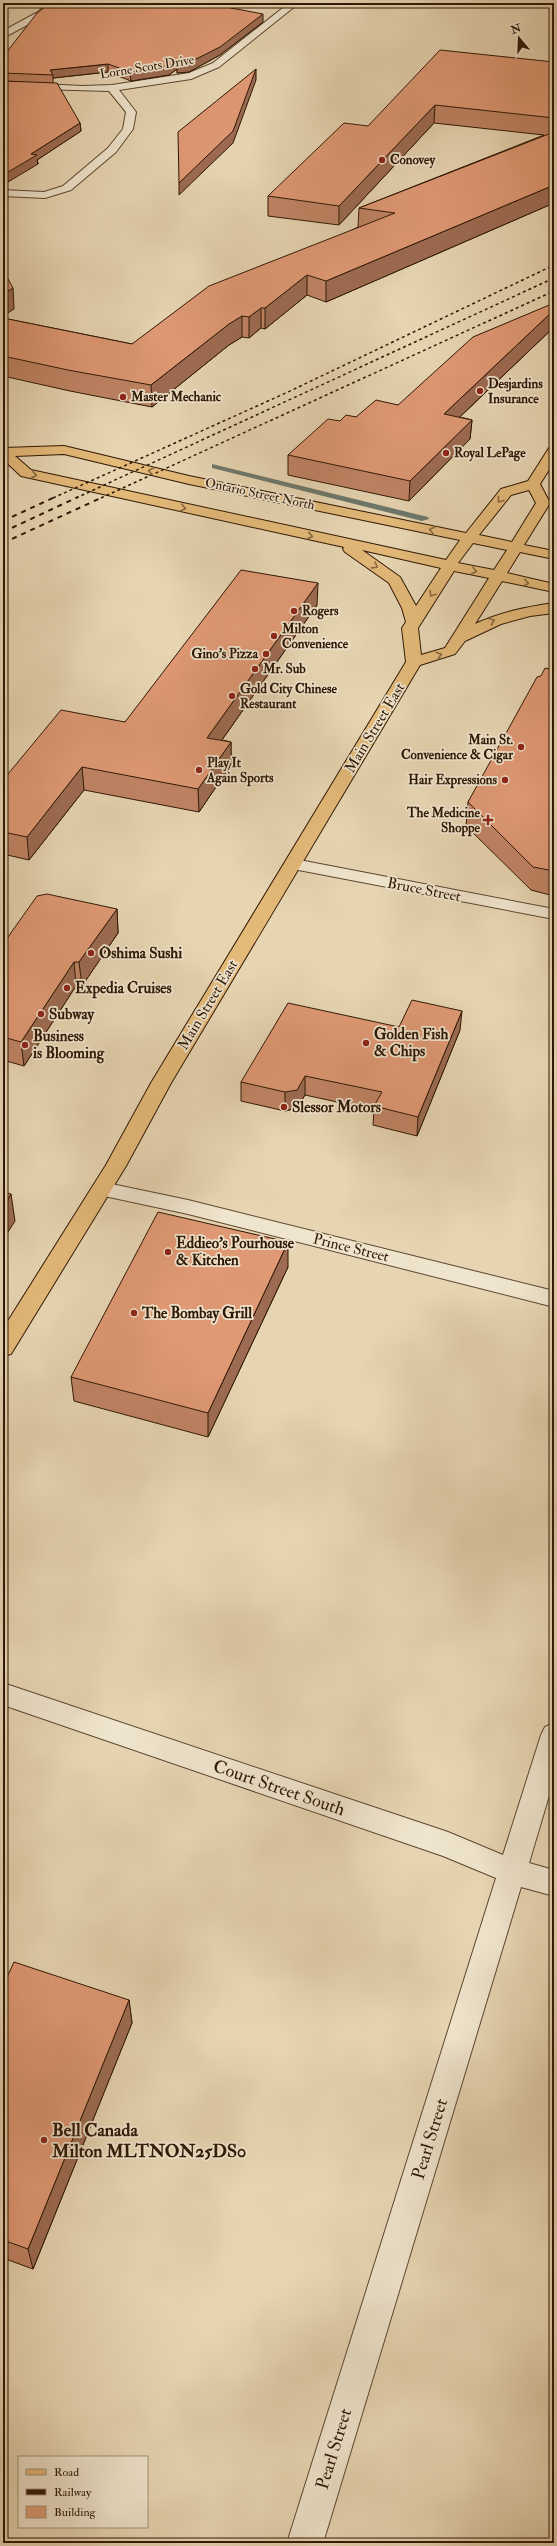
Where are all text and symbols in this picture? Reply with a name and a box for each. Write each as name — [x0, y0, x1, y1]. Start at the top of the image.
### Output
north arrow — [499, 18, 539, 58]
text: N — [508, 21, 524, 37]
street label: Lorne Scots Drive — [99, 52, 196, 82]
place label: Conovey — [390, 152, 437, 169]
marker: Conovey — [377, 155, 387, 165]
place label: Desjardins Insurance — [488, 376, 543, 407]
marker: Desjardins Insurance — [475, 386, 485, 396]
place label: Master Mechanic — [130, 389, 222, 405]
marker: Master Mechanic — [118, 392, 128, 402]
place label: Royal LePage — [454, 445, 526, 462]
marker: Royal LePage — [441, 448, 451, 458]
one-way arrow — [148, 467, 155, 475]
one-way arrow — [30, 470, 37, 478]
street label: Ontario Street North — [204, 475, 316, 513]
one-way arrow — [497, 496, 504, 503]
one-way arrow — [180, 503, 187, 511]
one-way arrow — [428, 527, 435, 535]
one-way arrow — [307, 531, 313, 539]
one-way arrow — [371, 561, 378, 568]
one-way arrow — [471, 567, 477, 575]
one-way arrow — [523, 578, 529, 586]
one-way arrow — [430, 590, 437, 597]
place label: Rogers — [302, 603, 339, 620]
marker: Rogers — [289, 606, 299, 616]
one-way arrow — [489, 618, 496, 626]
place label: Milton Convenience — [281, 621, 349, 652]
marker: Milton Convenience — [269, 631, 279, 641]
place label: Gino's Pizza — [191, 646, 259, 662]
marker: Gino's Pizza — [261, 649, 271, 659]
one-way arrow — [435, 651, 442, 660]
place label: Mr. Sub — [262, 661, 306, 677]
marker: Mr. Sub — [250, 664, 260, 674]
street label: Main Street East — [341, 679, 409, 777]
place label: Gold City Chinese Restaurant — [240, 681, 337, 712]
marker: Gold City Chinese Restaurant — [227, 691, 237, 701]
place label: Main St. Convenience & Cigar — [401, 732, 514, 764]
marker: Main St. Convenience & Cigar — [516, 742, 526, 752]
place label: Play It Again Sports — [206, 755, 274, 787]
marker: Play It Again Sports — [194, 765, 204, 775]
place label: Hair Expressions — [408, 772, 498, 789]
marker: Hair Expressions — [500, 775, 510, 785]
place label: The Medicine Shoppe — [406, 805, 481, 837]
marker: The Medicine Shoppe — [483, 815, 493, 825]
street label: Bruce Street — [386, 874, 463, 906]
place label: Oshima Sushi — [99, 944, 182, 963]
marker: Oshima Sushi — [86, 948, 96, 958]
street label: Main Street East — [174, 956, 242, 1054]
place label: Expedia Cruises — [75, 979, 172, 999]
marker: Expedia Cruises — [62, 983, 72, 993]
place label: Subway — [49, 1005, 95, 1025]
marker: Subway — [36, 1009, 46, 1019]
place label: Golden Fish & Chips — [374, 1025, 448, 1062]
place label: Business is Blooming — [32, 1027, 105, 1064]
marker: Golden Fish & Chips — [361, 1038, 371, 1048]
marker: Business is Blooming — [20, 1040, 30, 1050]
place label: Slessor Motors — [292, 1098, 381, 1117]
marker: Slessor Motors — [279, 1102, 289, 1112]
street label: Prince Street — [311, 1229, 391, 1267]
place label: Eddieo's Pourhouse & Kitchen — [176, 1234, 295, 1270]
marker: Eddieo's Pourhouse & Kitchen — [163, 1247, 173, 1257]
place label: The Bombay Grill — [141, 1304, 252, 1324]
marker: The Bombay Grill — [129, 1308, 139, 1318]
street label: Court Street South — [210, 1755, 348, 1821]
street label: Pearl Street — [407, 2096, 453, 2182]
place label: Bell Canada Milton MLTNON25DS0 — [51, 2119, 246, 2163]
marker: Bell Canada Milton MLTNON25DS0 — [39, 2135, 49, 2145]
street label: Pearl Street — [311, 2406, 357, 2492]
legend — [18, 2456, 148, 2528]
text: Road — [54, 2465, 79, 2480]
text: Railway — [54, 2485, 92, 2500]
text: Building — [54, 2505, 97, 2520]

